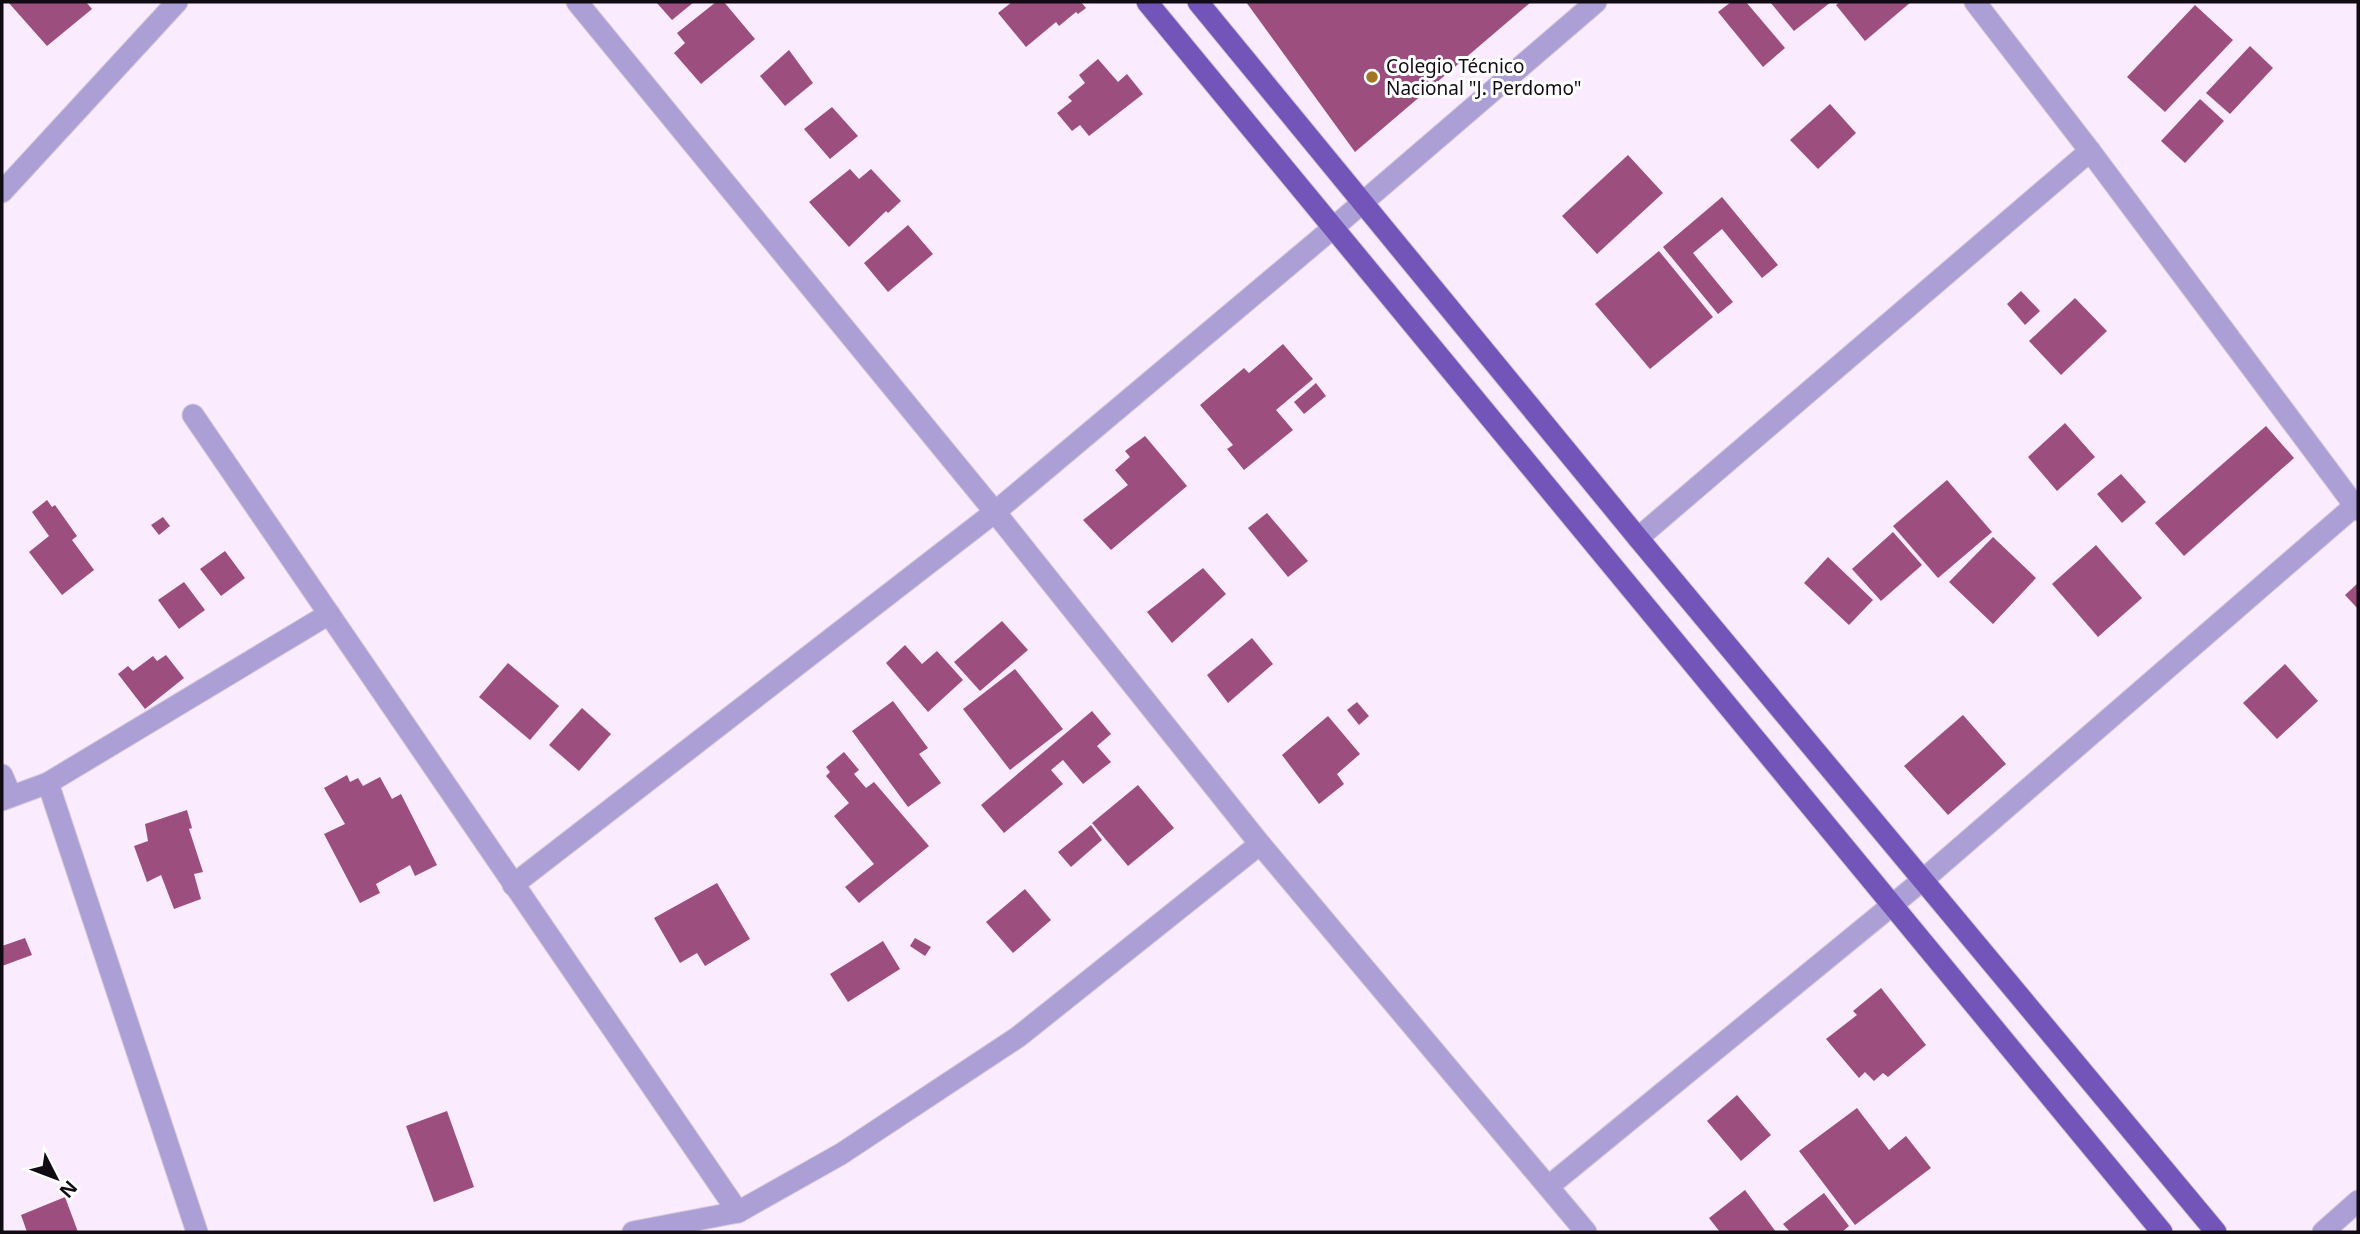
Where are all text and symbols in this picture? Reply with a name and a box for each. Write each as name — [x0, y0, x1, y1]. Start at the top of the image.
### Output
place label: Colegio Técnico Nacional "J. Perdomo" — [1386, 53, 1582, 101]
marker: Colegio Técnico Nacional "J. Perdomo" — [1364, 69, 1380, 85]
north arrow — [21, 1143, 91, 1213]
text: N — [54, 1175, 83, 1204]

